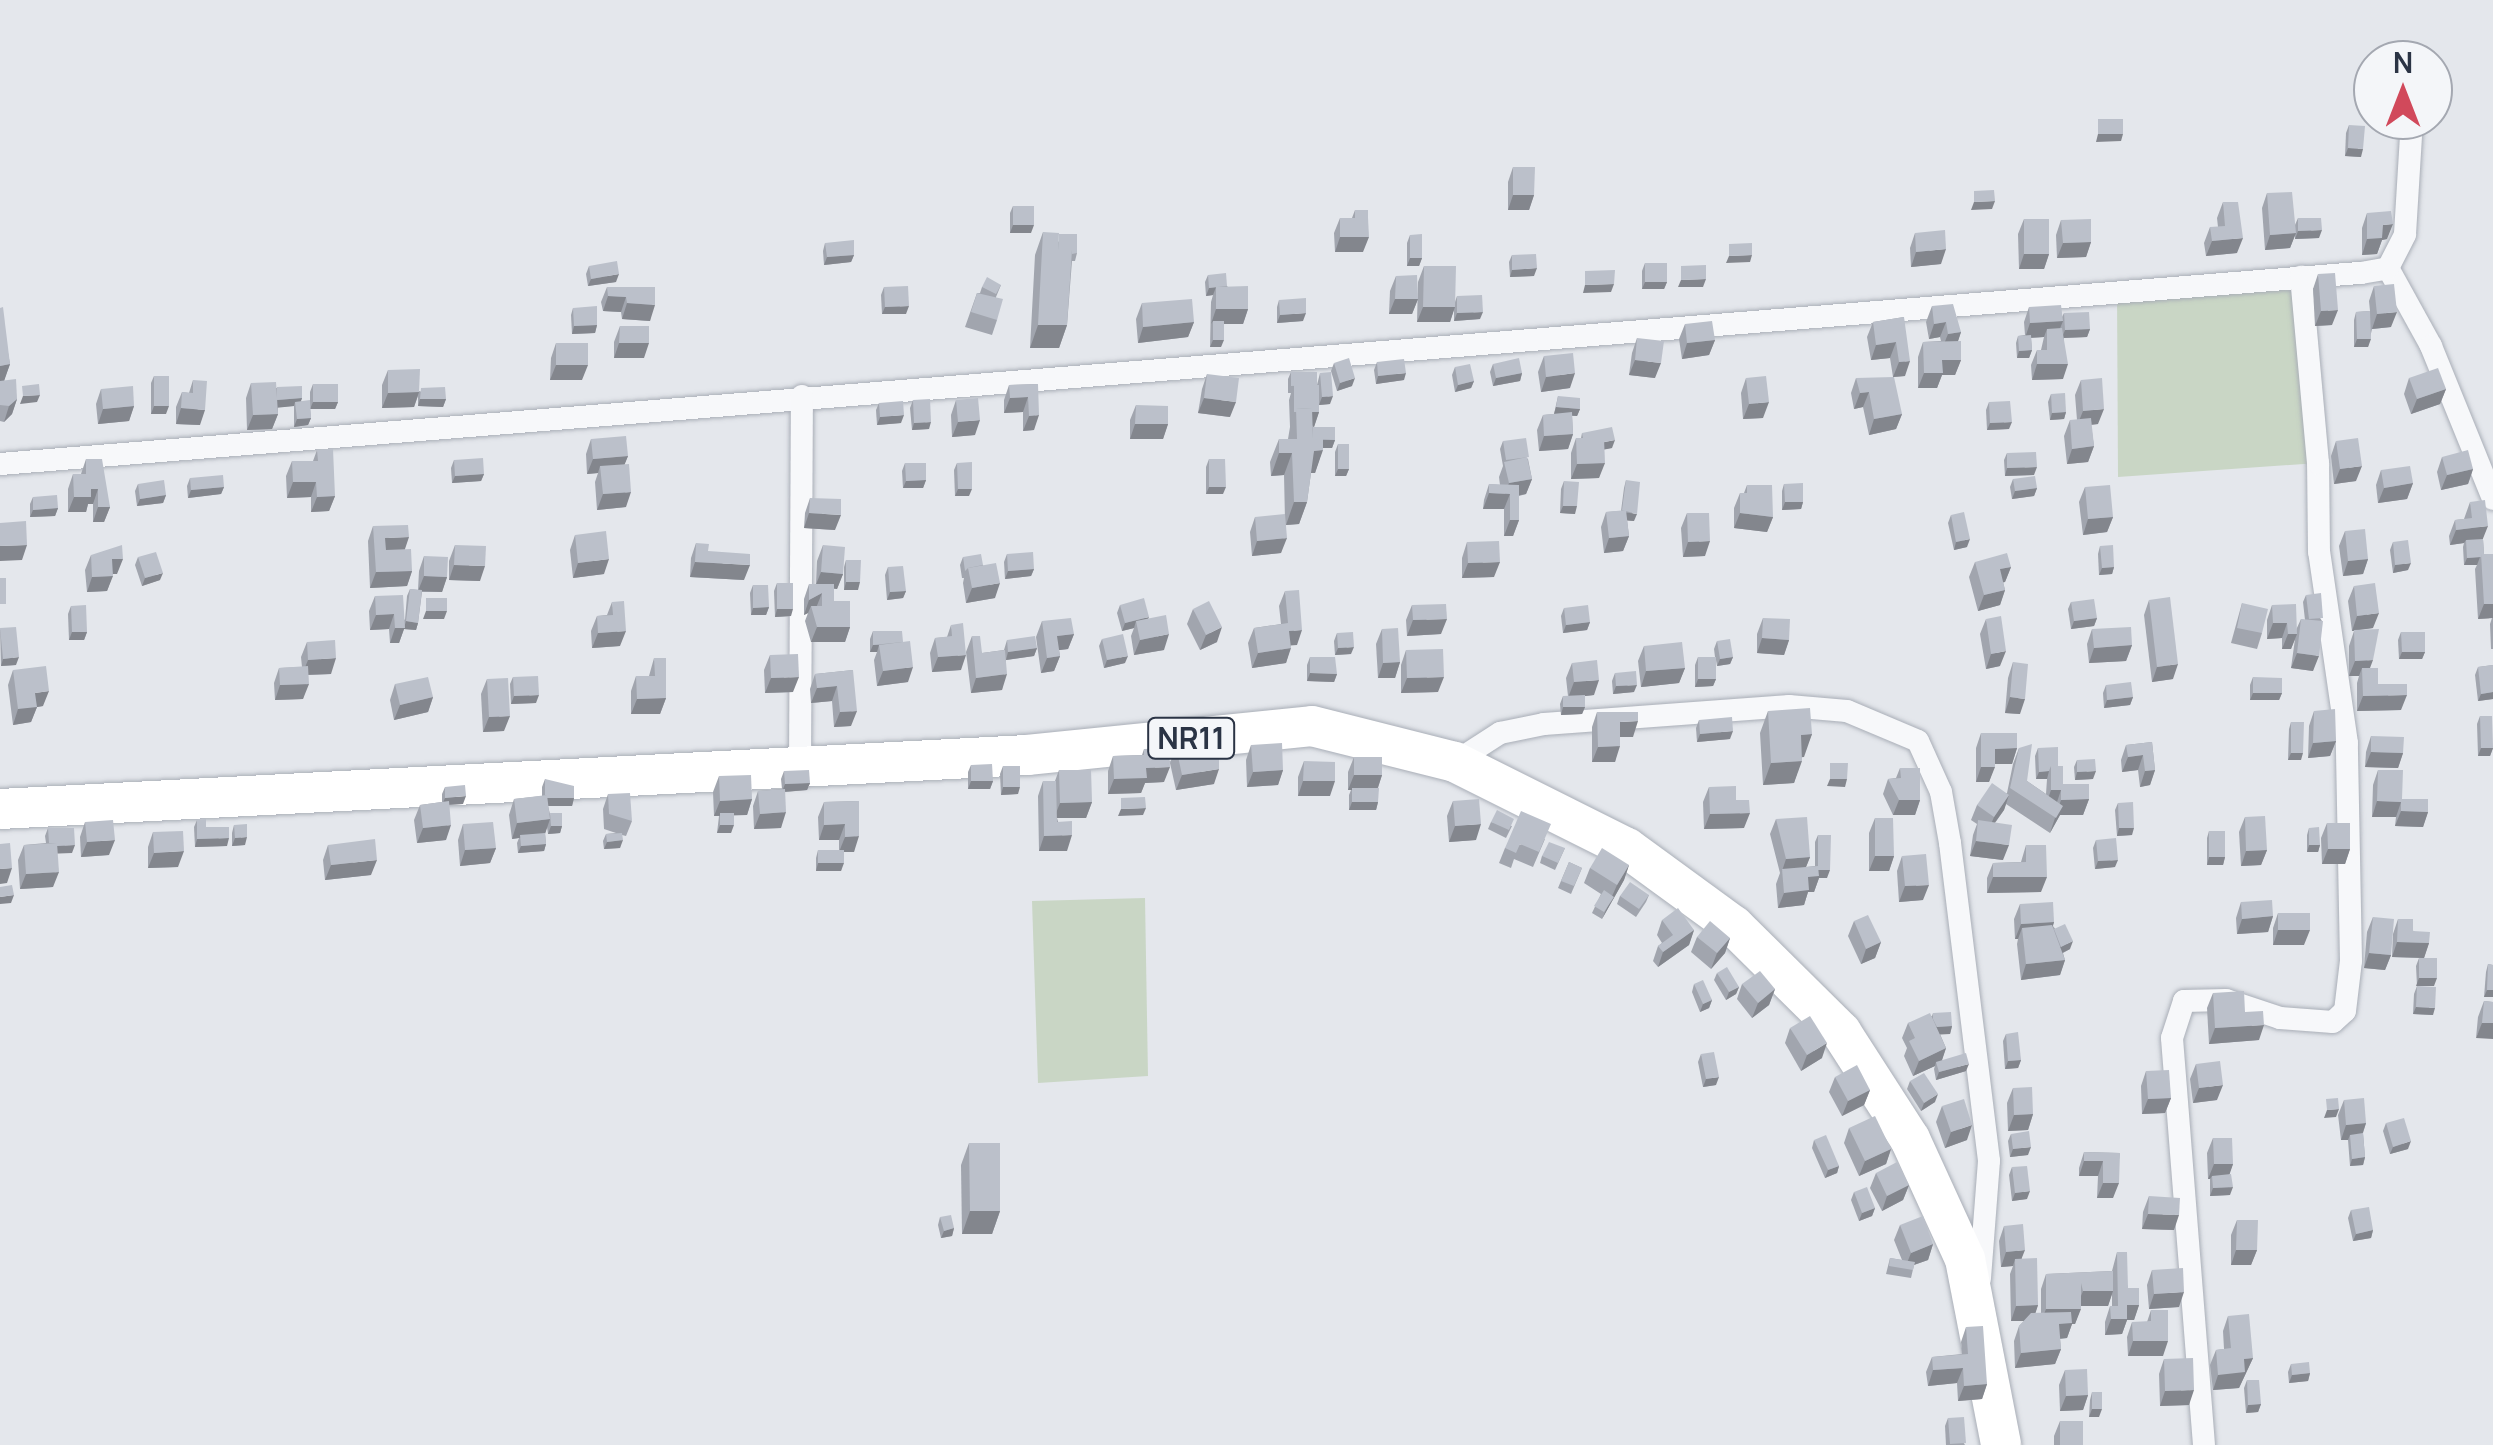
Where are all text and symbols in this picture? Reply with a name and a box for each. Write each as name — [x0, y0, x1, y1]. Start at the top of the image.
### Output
north arrow — [2353, 40, 2453, 140]
text: N — [2393, 43, 2413, 81]
road number: NR11 — [1146, 713, 1236, 763]

